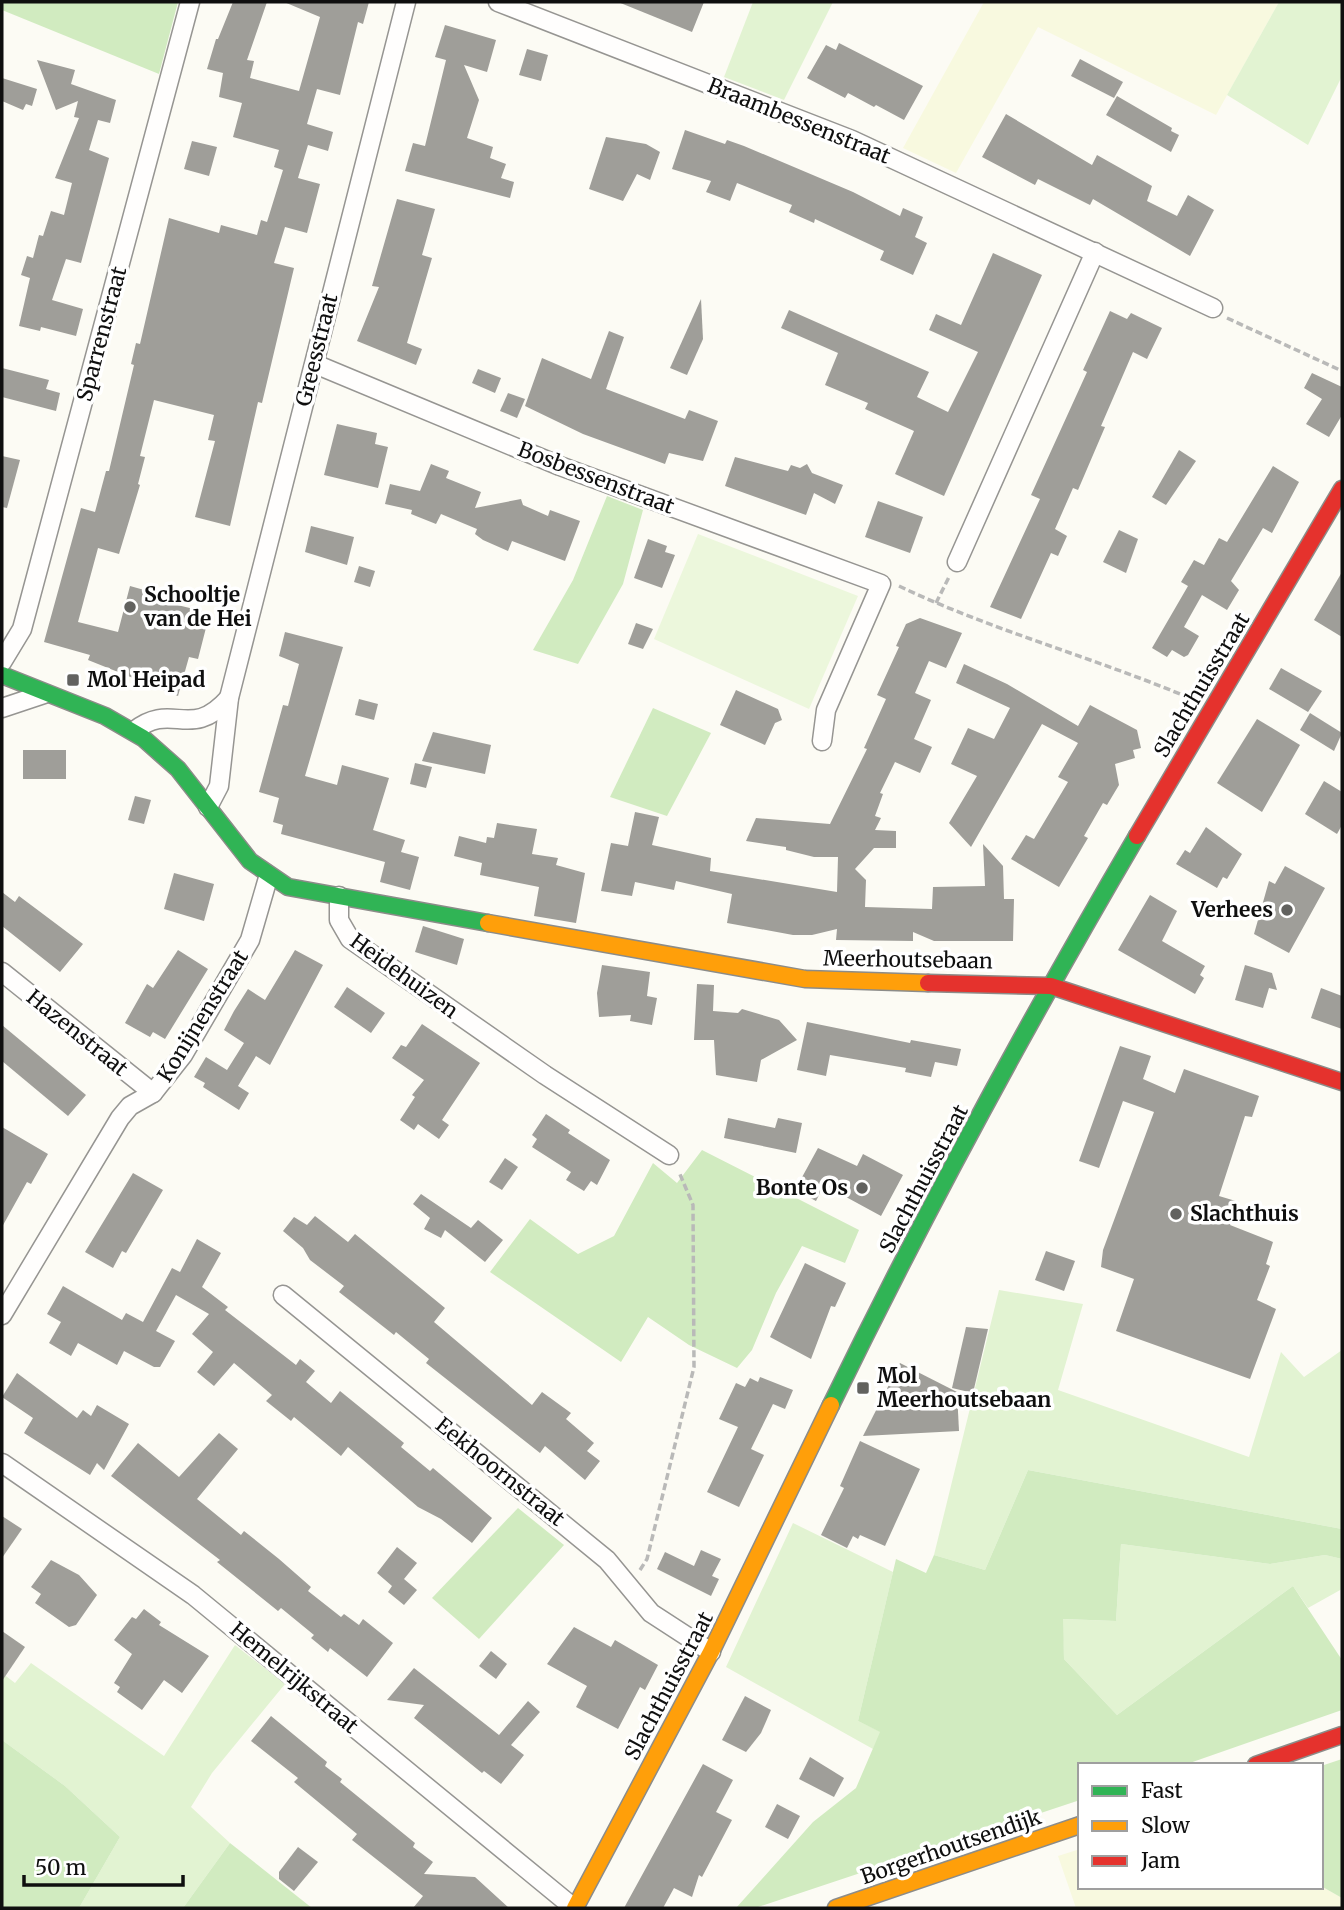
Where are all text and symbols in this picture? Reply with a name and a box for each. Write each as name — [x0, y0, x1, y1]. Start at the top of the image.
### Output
street label: Braambessenstraat — [704, 72, 895, 170]
street label: Sparrenstraat — [71, 263, 132, 404]
street label: Greesstraat — [289, 291, 344, 409]
street label: Bosbessenstraat — [514, 435, 678, 520]
place label: Schooltje van de Hei — [143, 581, 252, 632]
marker: Schooltje van de Hei — [122, 599, 138, 615]
street label: Slachthuisstraat — [1148, 607, 1255, 762]
place label: Mol Heipad — [87, 666, 206, 693]
marker: Mol Heipad — [65, 672, 81, 688]
place label: Verhees — [1190, 896, 1273, 923]
marker: Verhees — [1279, 902, 1295, 918]
street label: Heidehuizen — [345, 927, 464, 1024]
street label: Konijnenstraat — [151, 945, 254, 1087]
street label: Meerhoutsebaan — [823, 945, 993, 974]
street label: Hazenstraat — [21, 983, 134, 1082]
street label: Slachthuisstraat — [873, 1100, 974, 1258]
place label: Bonte Os — [756, 1174, 848, 1201]
marker: Bonte Os — [854, 1180, 870, 1196]
place label: Slachthuis — [1190, 1200, 1299, 1227]
marker: Slachthuis — [1168, 1206, 1184, 1222]
place label: Mol Meerhoutsebaan — [877, 1362, 1051, 1413]
marker: Mol Meerhoutsebaan — [855, 1380, 871, 1396]
street label: Eekhoornstraat — [430, 1411, 570, 1532]
street label: Slachthuisstraat — [618, 1607, 719, 1765]
street label: Hemelrijkstraat — [225, 1616, 364, 1739]
legend — [1078, 1763, 1323, 1889]
text: Fast — [1141, 1777, 1183, 1804]
street label: Borgerhoutsendijk — [857, 1803, 1045, 1890]
text: Slow — [1141, 1812, 1190, 1839]
scale bar — [24, 1843, 184, 1887]
text: Jam — [1140, 1847, 1180, 1874]
text: 50 m — [35, 1854, 86, 1881]

